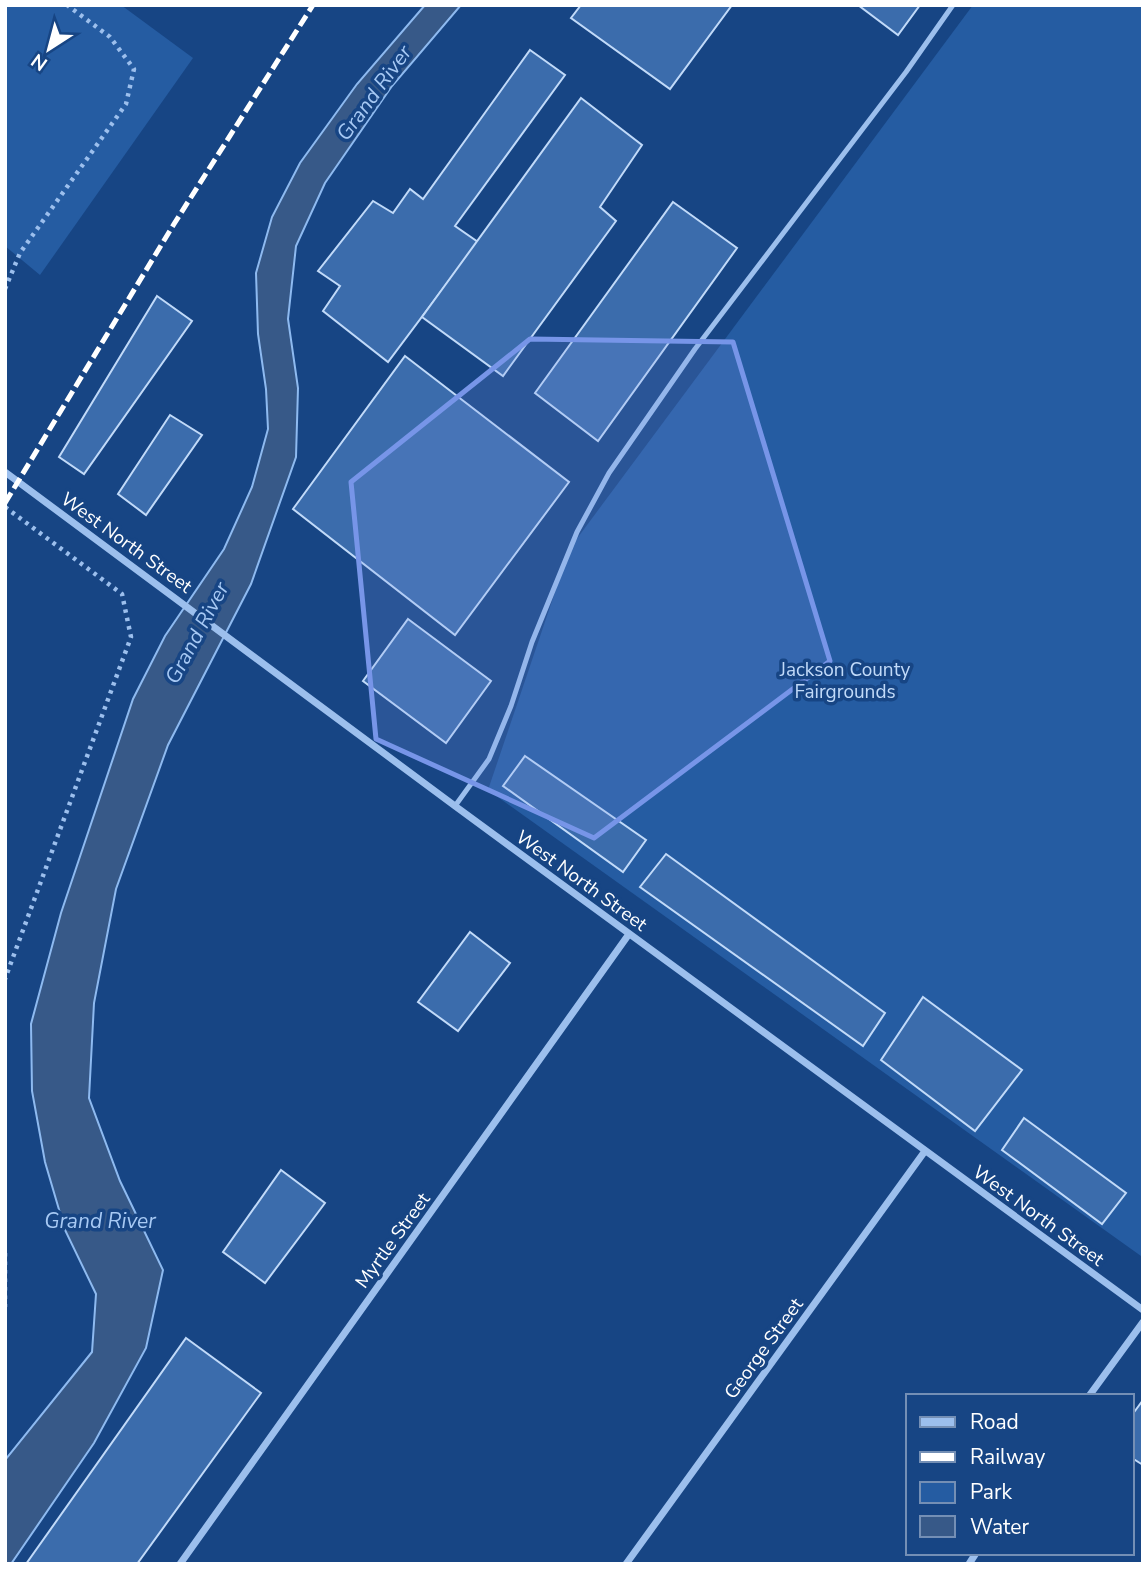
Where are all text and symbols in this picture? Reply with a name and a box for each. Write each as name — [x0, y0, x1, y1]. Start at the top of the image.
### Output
north arrow — [14, 14, 84, 84]
water label: Grand River — [330, 39, 418, 146]
text: N — [26, 47, 53, 77]
street label: West North Street — [55, 486, 198, 600]
water label: Grand River — [158, 577, 236, 689]
park label: Jackson County Fairgrounds — [779, 657, 910, 705]
street label: West North Street — [510, 824, 653, 938]
street label: West North Street — [967, 1159, 1110, 1273]
street label: Myrtle Street — [349, 1187, 437, 1294]
water label: Grand River — [44, 1207, 156, 1235]
street label: George Street — [718, 1292, 810, 1404]
legend — [906, 1394, 1134, 1555]
text: Road — [970, 1408, 1019, 1436]
text: Railway — [970, 1443, 1045, 1471]
text: Park — [970, 1478, 1012, 1506]
text: Water — [970, 1513, 1029, 1541]

